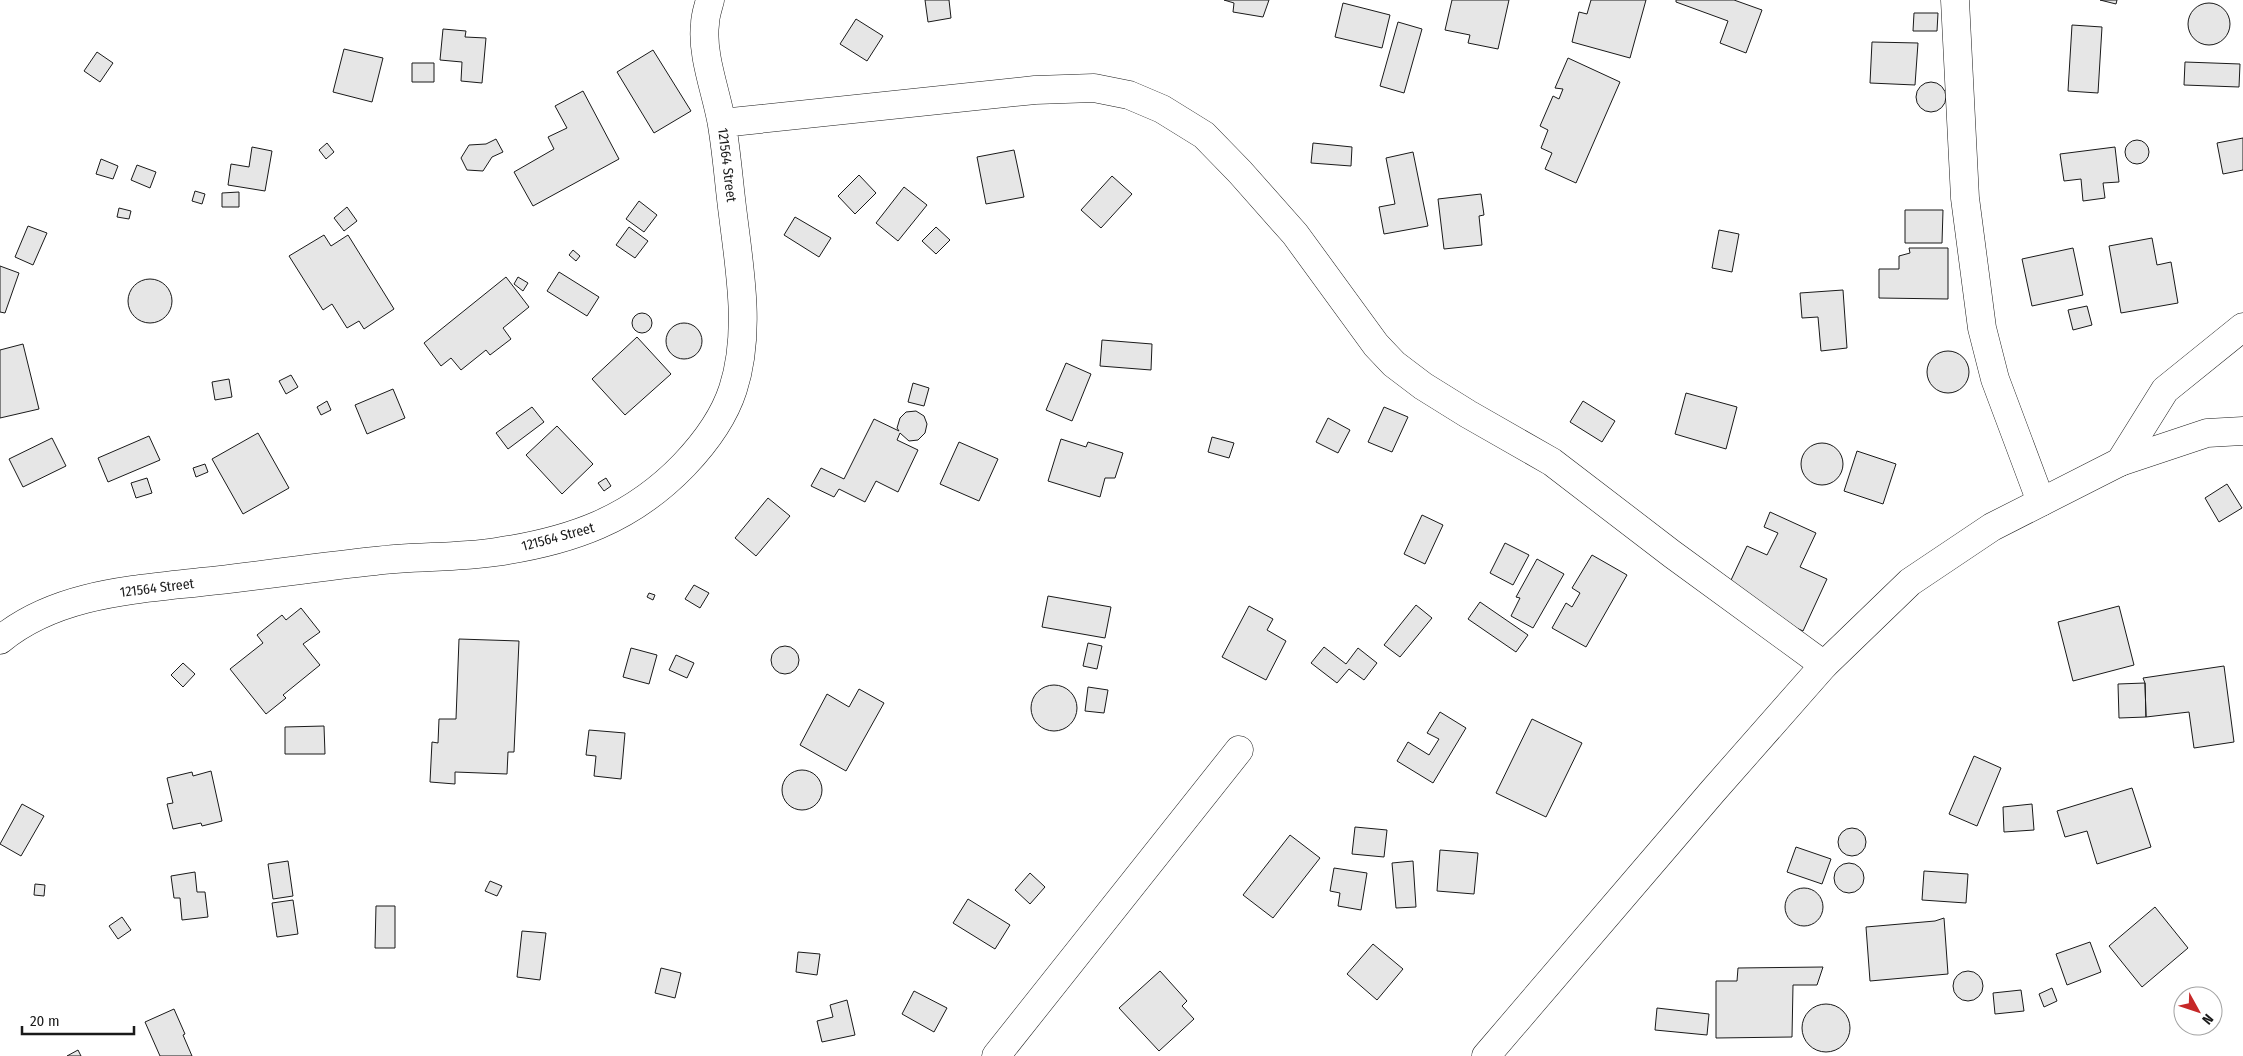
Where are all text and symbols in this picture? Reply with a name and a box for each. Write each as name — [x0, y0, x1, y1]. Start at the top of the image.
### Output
street label: 121564 Street — [714, 127, 740, 203]
street label: 121564 Street — [520, 519, 597, 555]
street label: 121564 Street — [119, 575, 195, 601]
north arrow — [2173, 986, 2223, 1036]
scale bar — [22, 1004, 135, 1036]
text: N — [2198, 1010, 2217, 1028]
text: 20 m — [30, 1012, 60, 1030]

